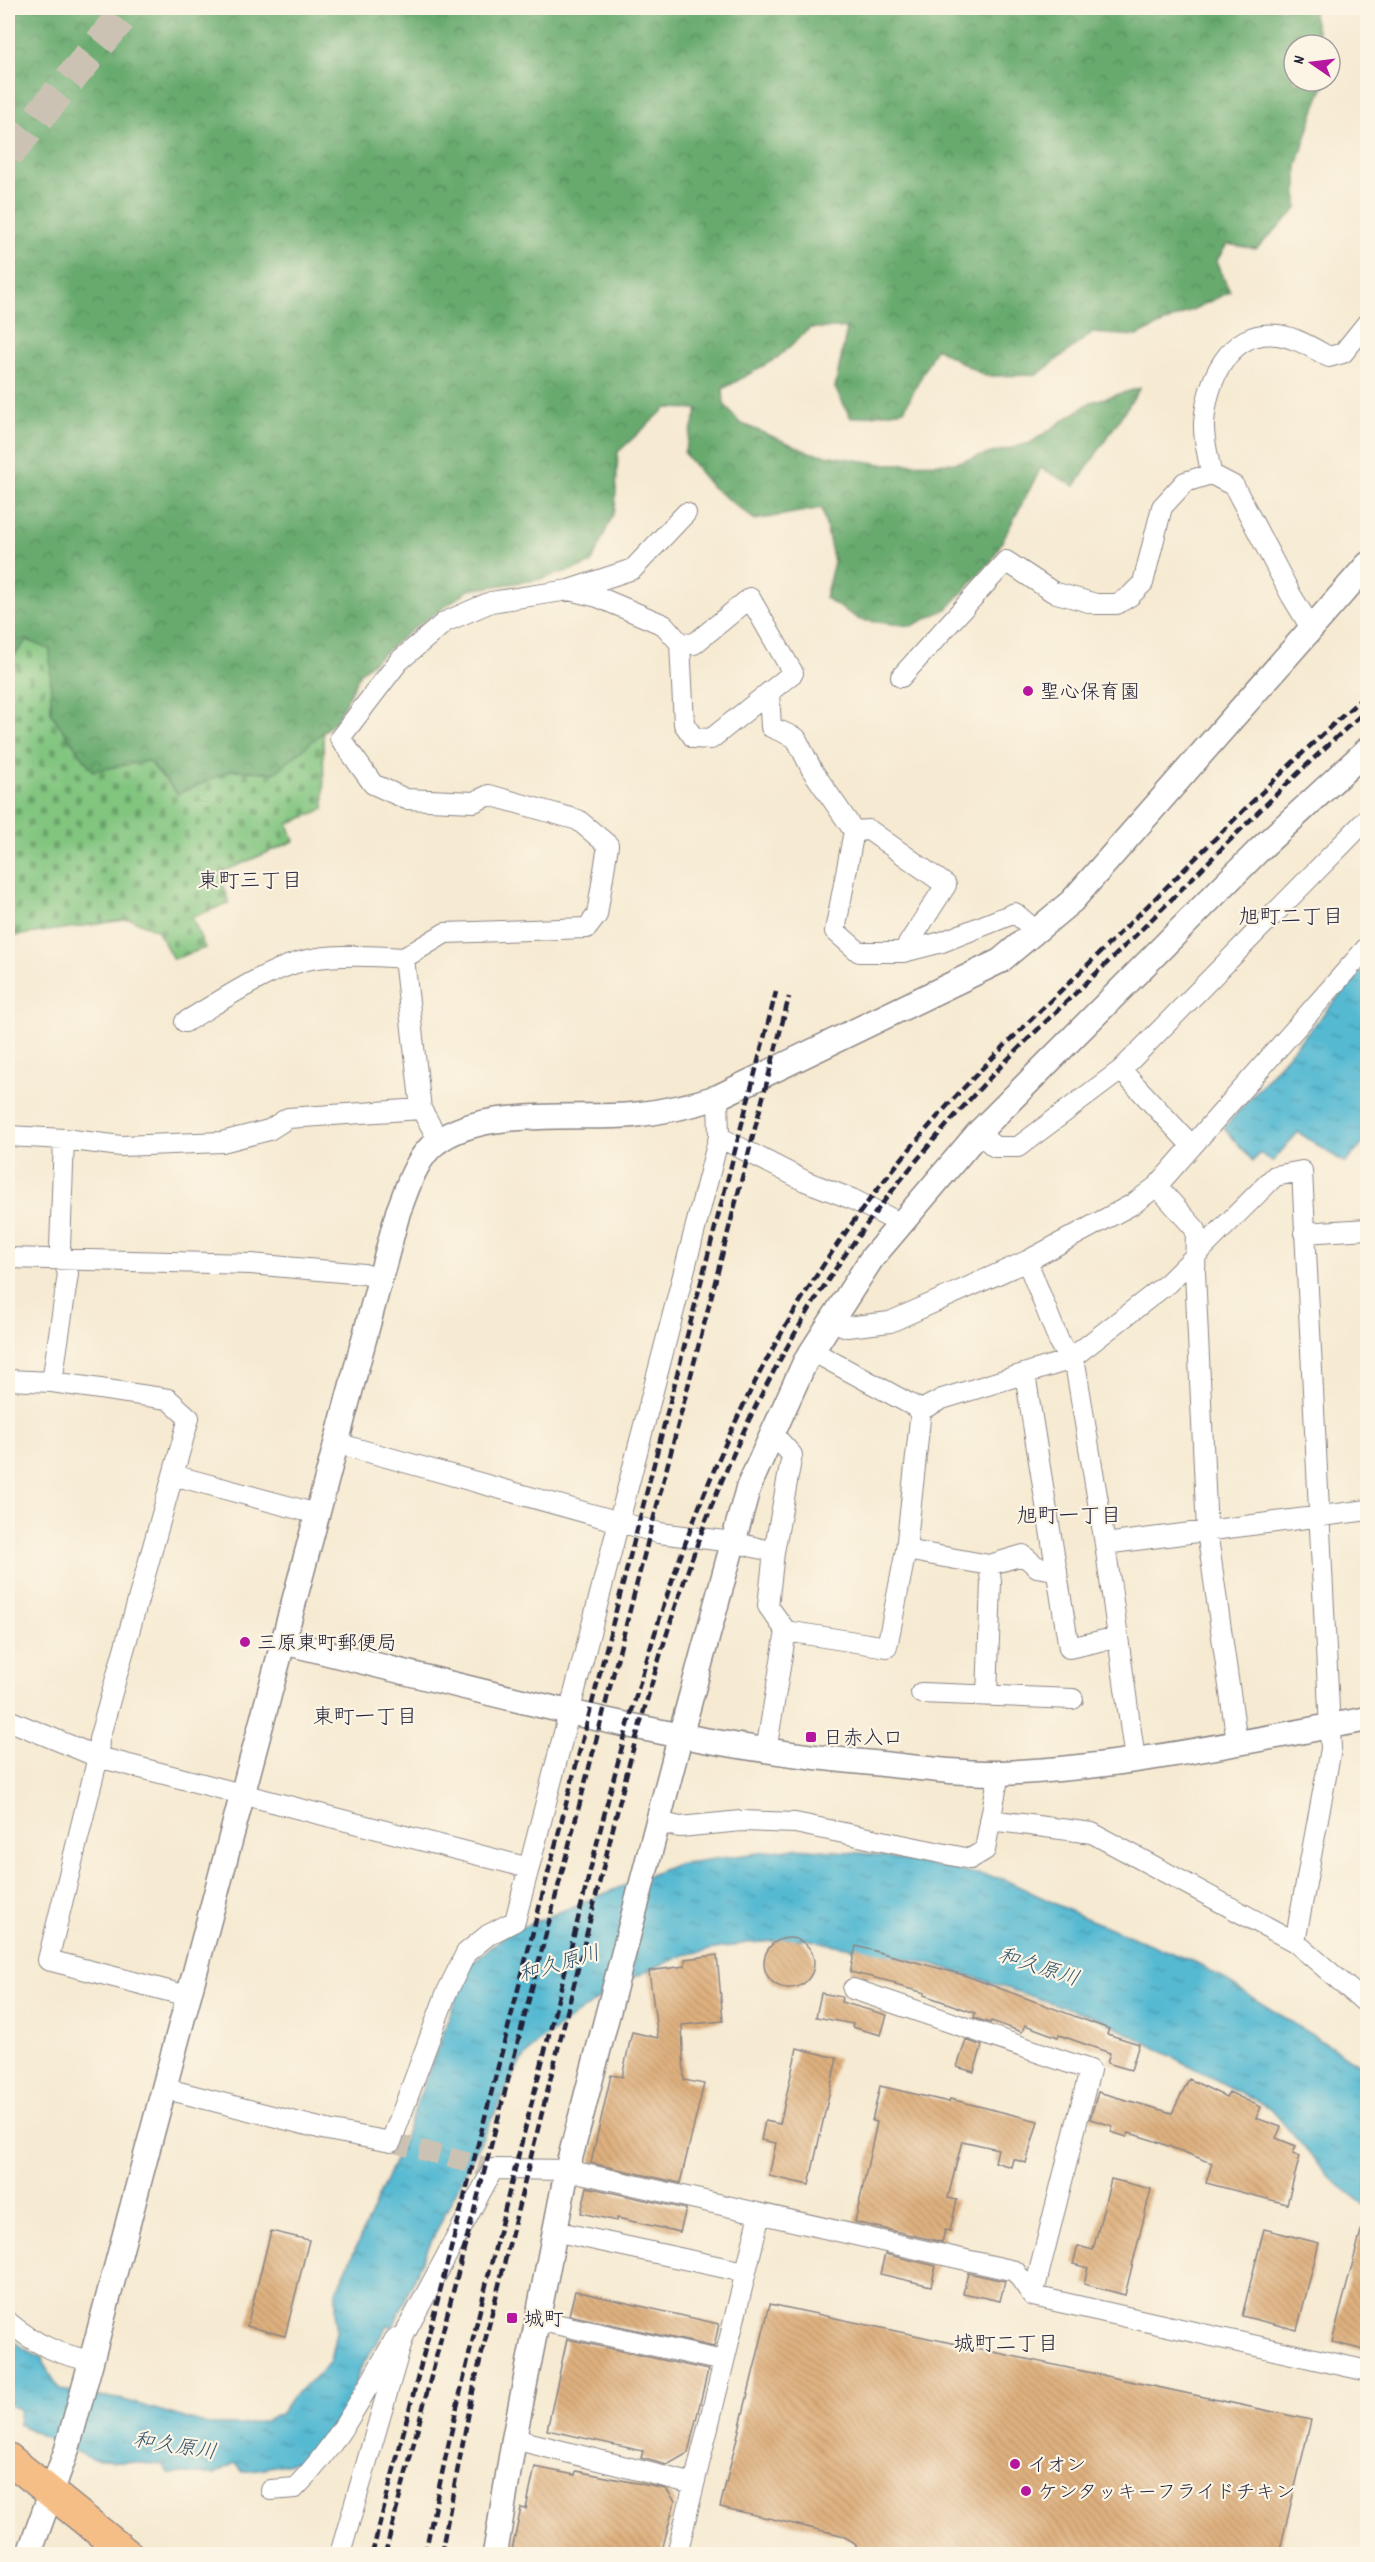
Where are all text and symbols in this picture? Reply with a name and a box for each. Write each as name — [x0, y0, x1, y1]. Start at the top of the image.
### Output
north arrow — [1282, 33, 1342, 93]
text: N — [1288, 53, 1312, 67]
place label: 聖心保育園 — [1040, 680, 1140, 708]
marker: 聖心保育園 — [1021, 684, 1035, 698]
district label: 東町三丁目 — [198, 868, 303, 898]
district label: 旭町二丁目 — [1239, 904, 1344, 934]
district label: 旭町一丁目 — [1017, 1503, 1122, 1533]
place label: 三原東町郵便局 — [257, 1631, 397, 1659]
marker: 三原東町郵便局 — [238, 1635, 252, 1649]
district label: 東町一丁目 — [313, 1704, 418, 1734]
place label: 日赤入口 — [823, 1726, 903, 1754]
marker: 日赤入口 — [804, 1730, 818, 1744]
water label: 和久原川 — [515, 1940, 604, 1992]
water label: 和久原川 — [993, 1942, 1083, 1996]
place label: 城町 — [524, 2307, 564, 2335]
marker: 城町 — [505, 2311, 519, 2325]
district label: 城町二丁目 — [954, 2331, 1059, 2361]
water label: 和久原川 — [131, 2427, 218, 2469]
place label: イオン — [1027, 2453, 1086, 2481]
marker: イオン — [1008, 2457, 1022, 2471]
place label: ケンタッキーフライドチキン — [1038, 2480, 1296, 2508]
marker: ケンタッキーフライドチキン — [1019, 2484, 1033, 2498]

